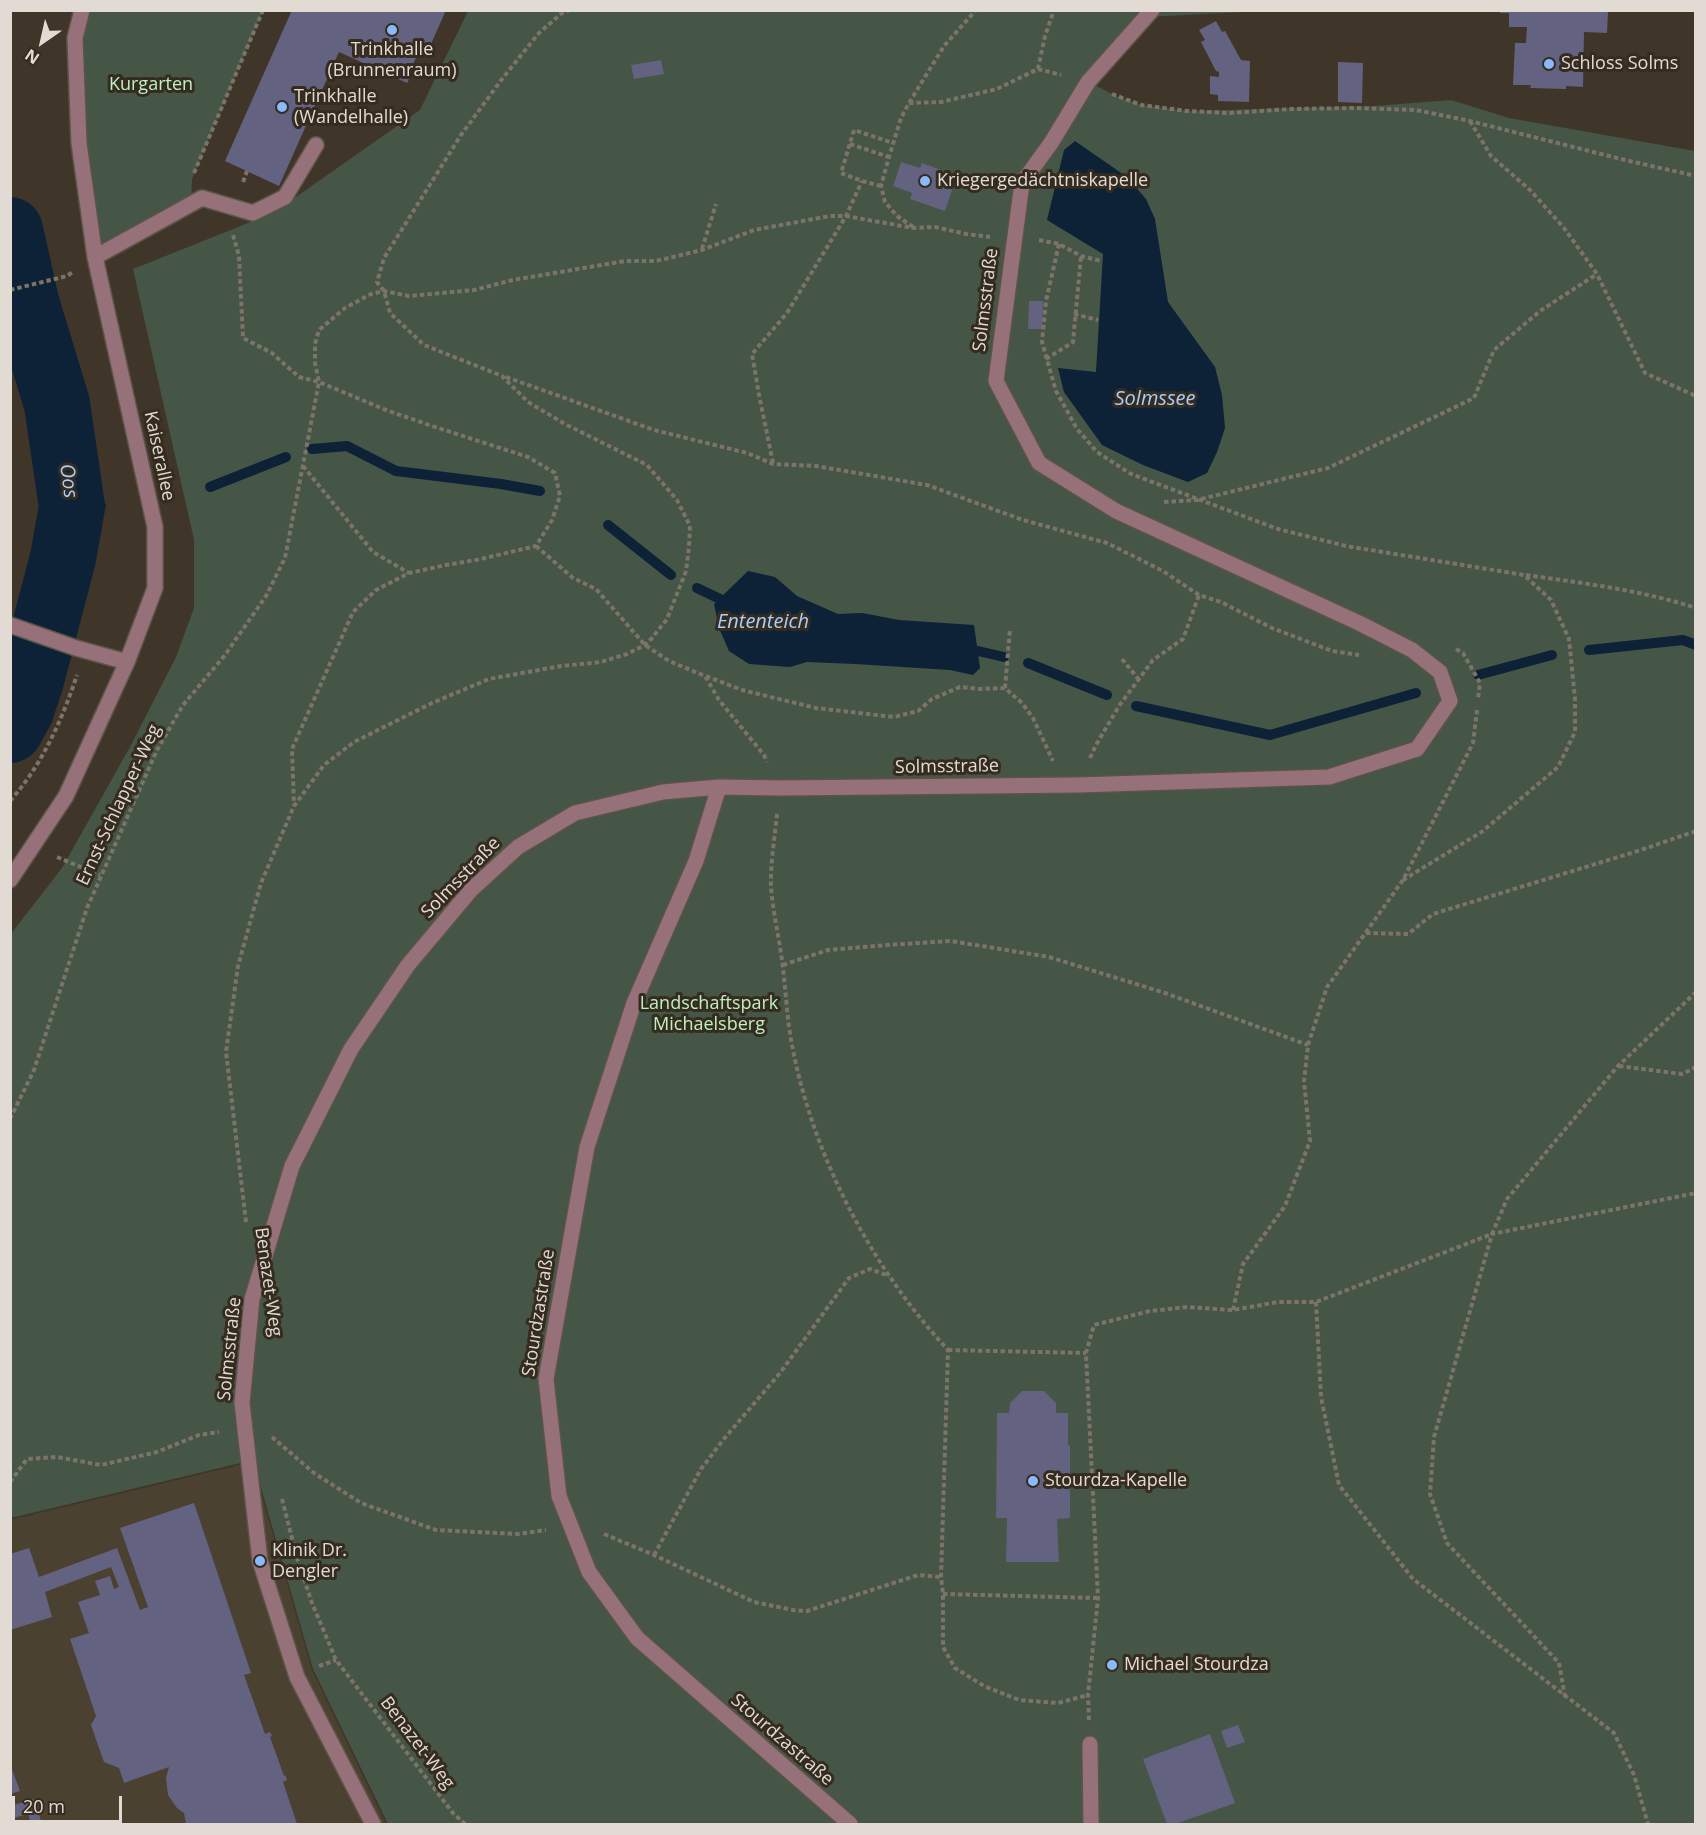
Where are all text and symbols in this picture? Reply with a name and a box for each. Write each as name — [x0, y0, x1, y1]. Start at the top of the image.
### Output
north arrow — [12, 12, 72, 72]
marker: Trinkhalle (Brunnenraum) — [385, 23, 399, 37]
place label: Trinkhalle (Brunnenraum) — [328, 39, 456, 82]
text: N — [20, 44, 43, 70]
place label: Schloss Solms — [1561, 53, 1678, 75]
marker: Schloss Solms — [1542, 57, 1556, 71]
park label: Kurgarten — [109, 74, 193, 96]
place label: Trinkhalle (Wandelhalle) — [294, 86, 408, 128]
marker: Trinkhalle (Wandelhalle) — [275, 100, 289, 114]
place label: Kriegergedächtniskapelle — [937, 170, 1148, 192]
marker: Kriegergedächtniskapelle — [918, 174, 932, 188]
street label: Solmsstraße — [969, 247, 1003, 353]
water label: Solmssee — [1115, 387, 1195, 411]
street label: Kaiserallee — [139, 409, 179, 503]
water label: Oos — [54, 462, 82, 500]
water label: Ententeich — [717, 610, 809, 634]
street label: Ernst-Schlapper-Weg — [72, 721, 166, 889]
street label: Solmsstraße — [895, 755, 999, 779]
street label: Solmsstraße — [417, 833, 505, 923]
park label: Landschaftspark Michaelsberg — [640, 993, 778, 1036]
street label: Benazet-Weg — [250, 1226, 286, 1338]
street label: Stourdzastraße — [518, 1248, 560, 1378]
street label: Solmsstraße — [214, 1296, 246, 1402]
place label: Stourdza-Kapelle — [1045, 1470, 1187, 1492]
marker: Stourdza-Kapelle — [1026, 1474, 1040, 1488]
place label: Klinik Dr. Dengler — [272, 1540, 347, 1582]
marker: Klinik Dr. Dengler — [253, 1554, 267, 1568]
place label: Michael Stourdza — [1124, 1654, 1269, 1676]
marker: Michael Stourdza — [1105, 1658, 1119, 1672]
street label: Stourdzastraße — [726, 1690, 838, 1790]
street label: Benazet-Weg — [375, 1693, 459, 1793]
scale bar — [15, 1784, 124, 1822]
text: 20 m — [23, 1794, 65, 1818]

